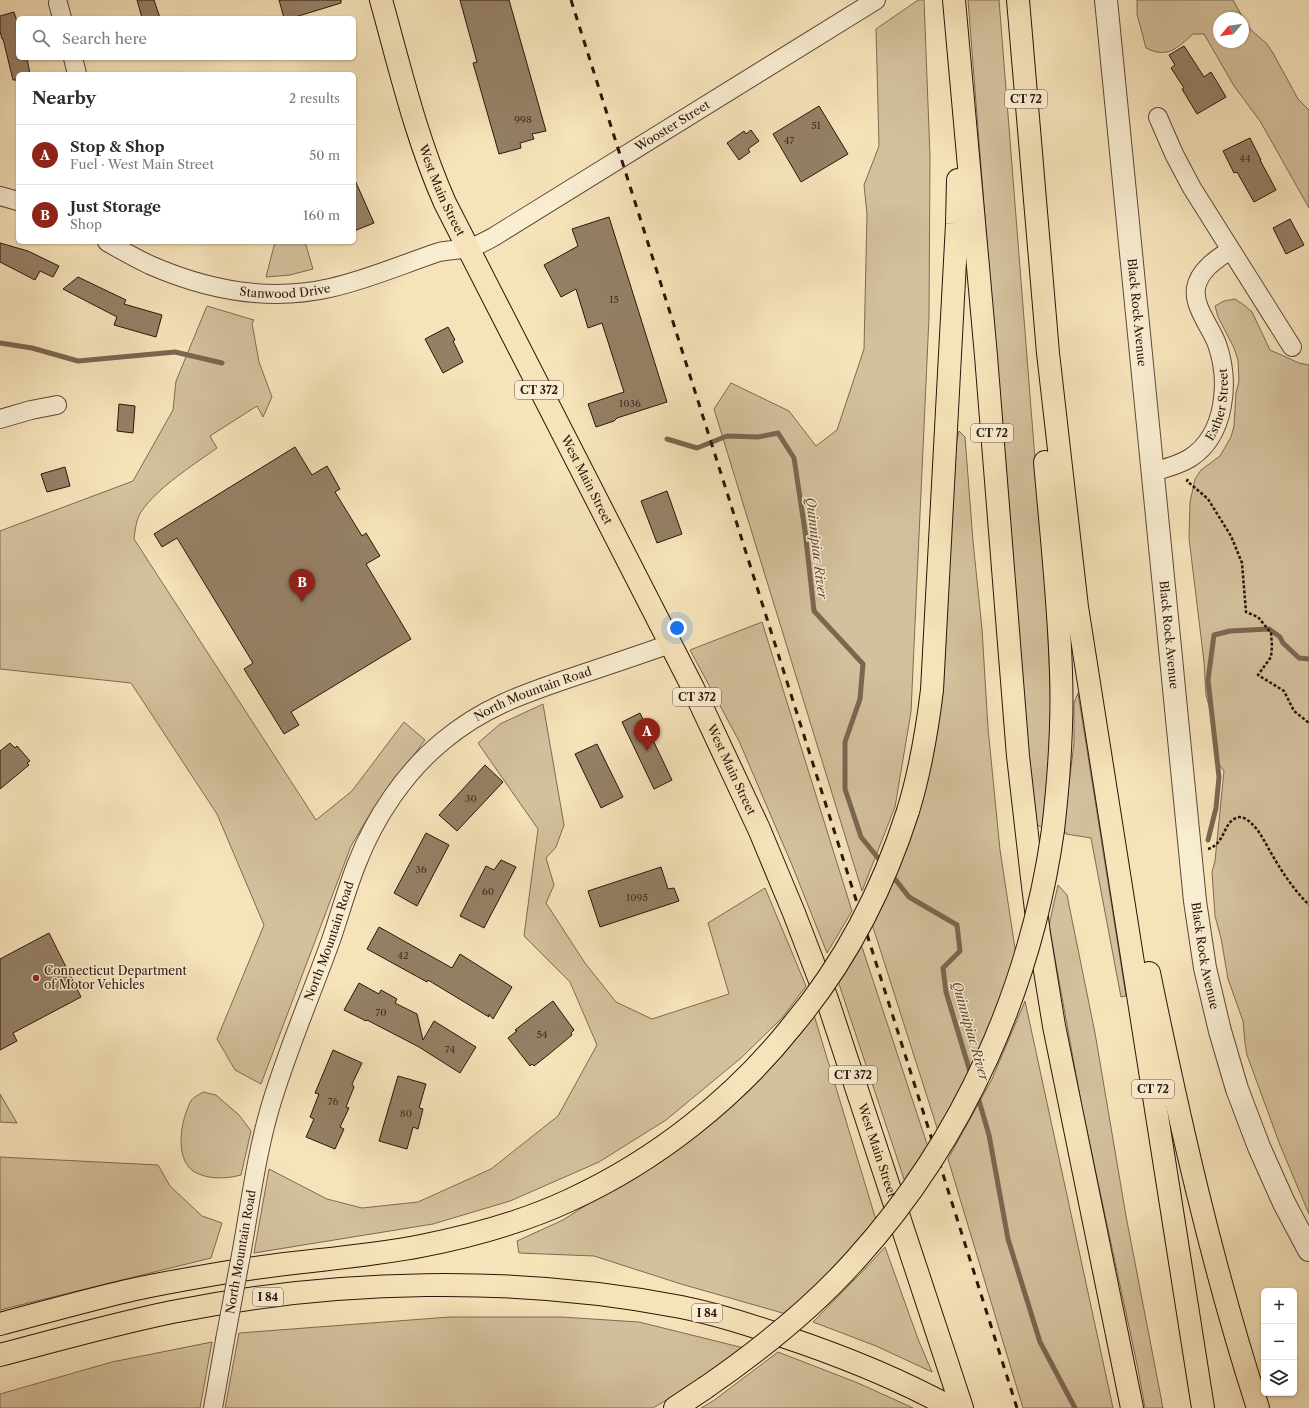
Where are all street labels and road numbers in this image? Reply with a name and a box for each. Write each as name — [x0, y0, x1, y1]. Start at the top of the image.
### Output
road number: CT 72 — [1005, 90, 1047, 108]
street label: Wooster Street — [631, 96, 713, 155]
street label: West Main Street — [416, 141, 469, 239]
street label: Black Rock Avenue — [1125, 257, 1150, 368]
street label: Stanwood Drive — [239, 280, 332, 301]
street label: Esther Street — [1202, 367, 1231, 443]
road number: CT 372 — [515, 381, 563, 399]
road number: CT 72 — [971, 424, 1013, 442]
street label: West Main Street — [557, 432, 616, 527]
street label: Black Rock Avenue — [1156, 580, 1182, 690]
street label: North Mountain Road — [471, 663, 594, 724]
road number: CT 372 — [673, 688, 721, 706]
street label: West Main Street — [704, 721, 760, 818]
street label: North Mountain Road — [301, 879, 357, 1003]
street label: Black Rock Avenue — [1188, 901, 1223, 1011]
road number: CT 372 — [829, 1066, 877, 1084]
road number: CT 72 — [1132, 1080, 1174, 1098]
street label: West Main Street — [855, 1100, 900, 1200]
street label: North Mountain Road — [222, 1188, 259, 1315]
road number: I 84 — [253, 1288, 283, 1306]
road number: I 84 — [692, 1304, 722, 1322]

